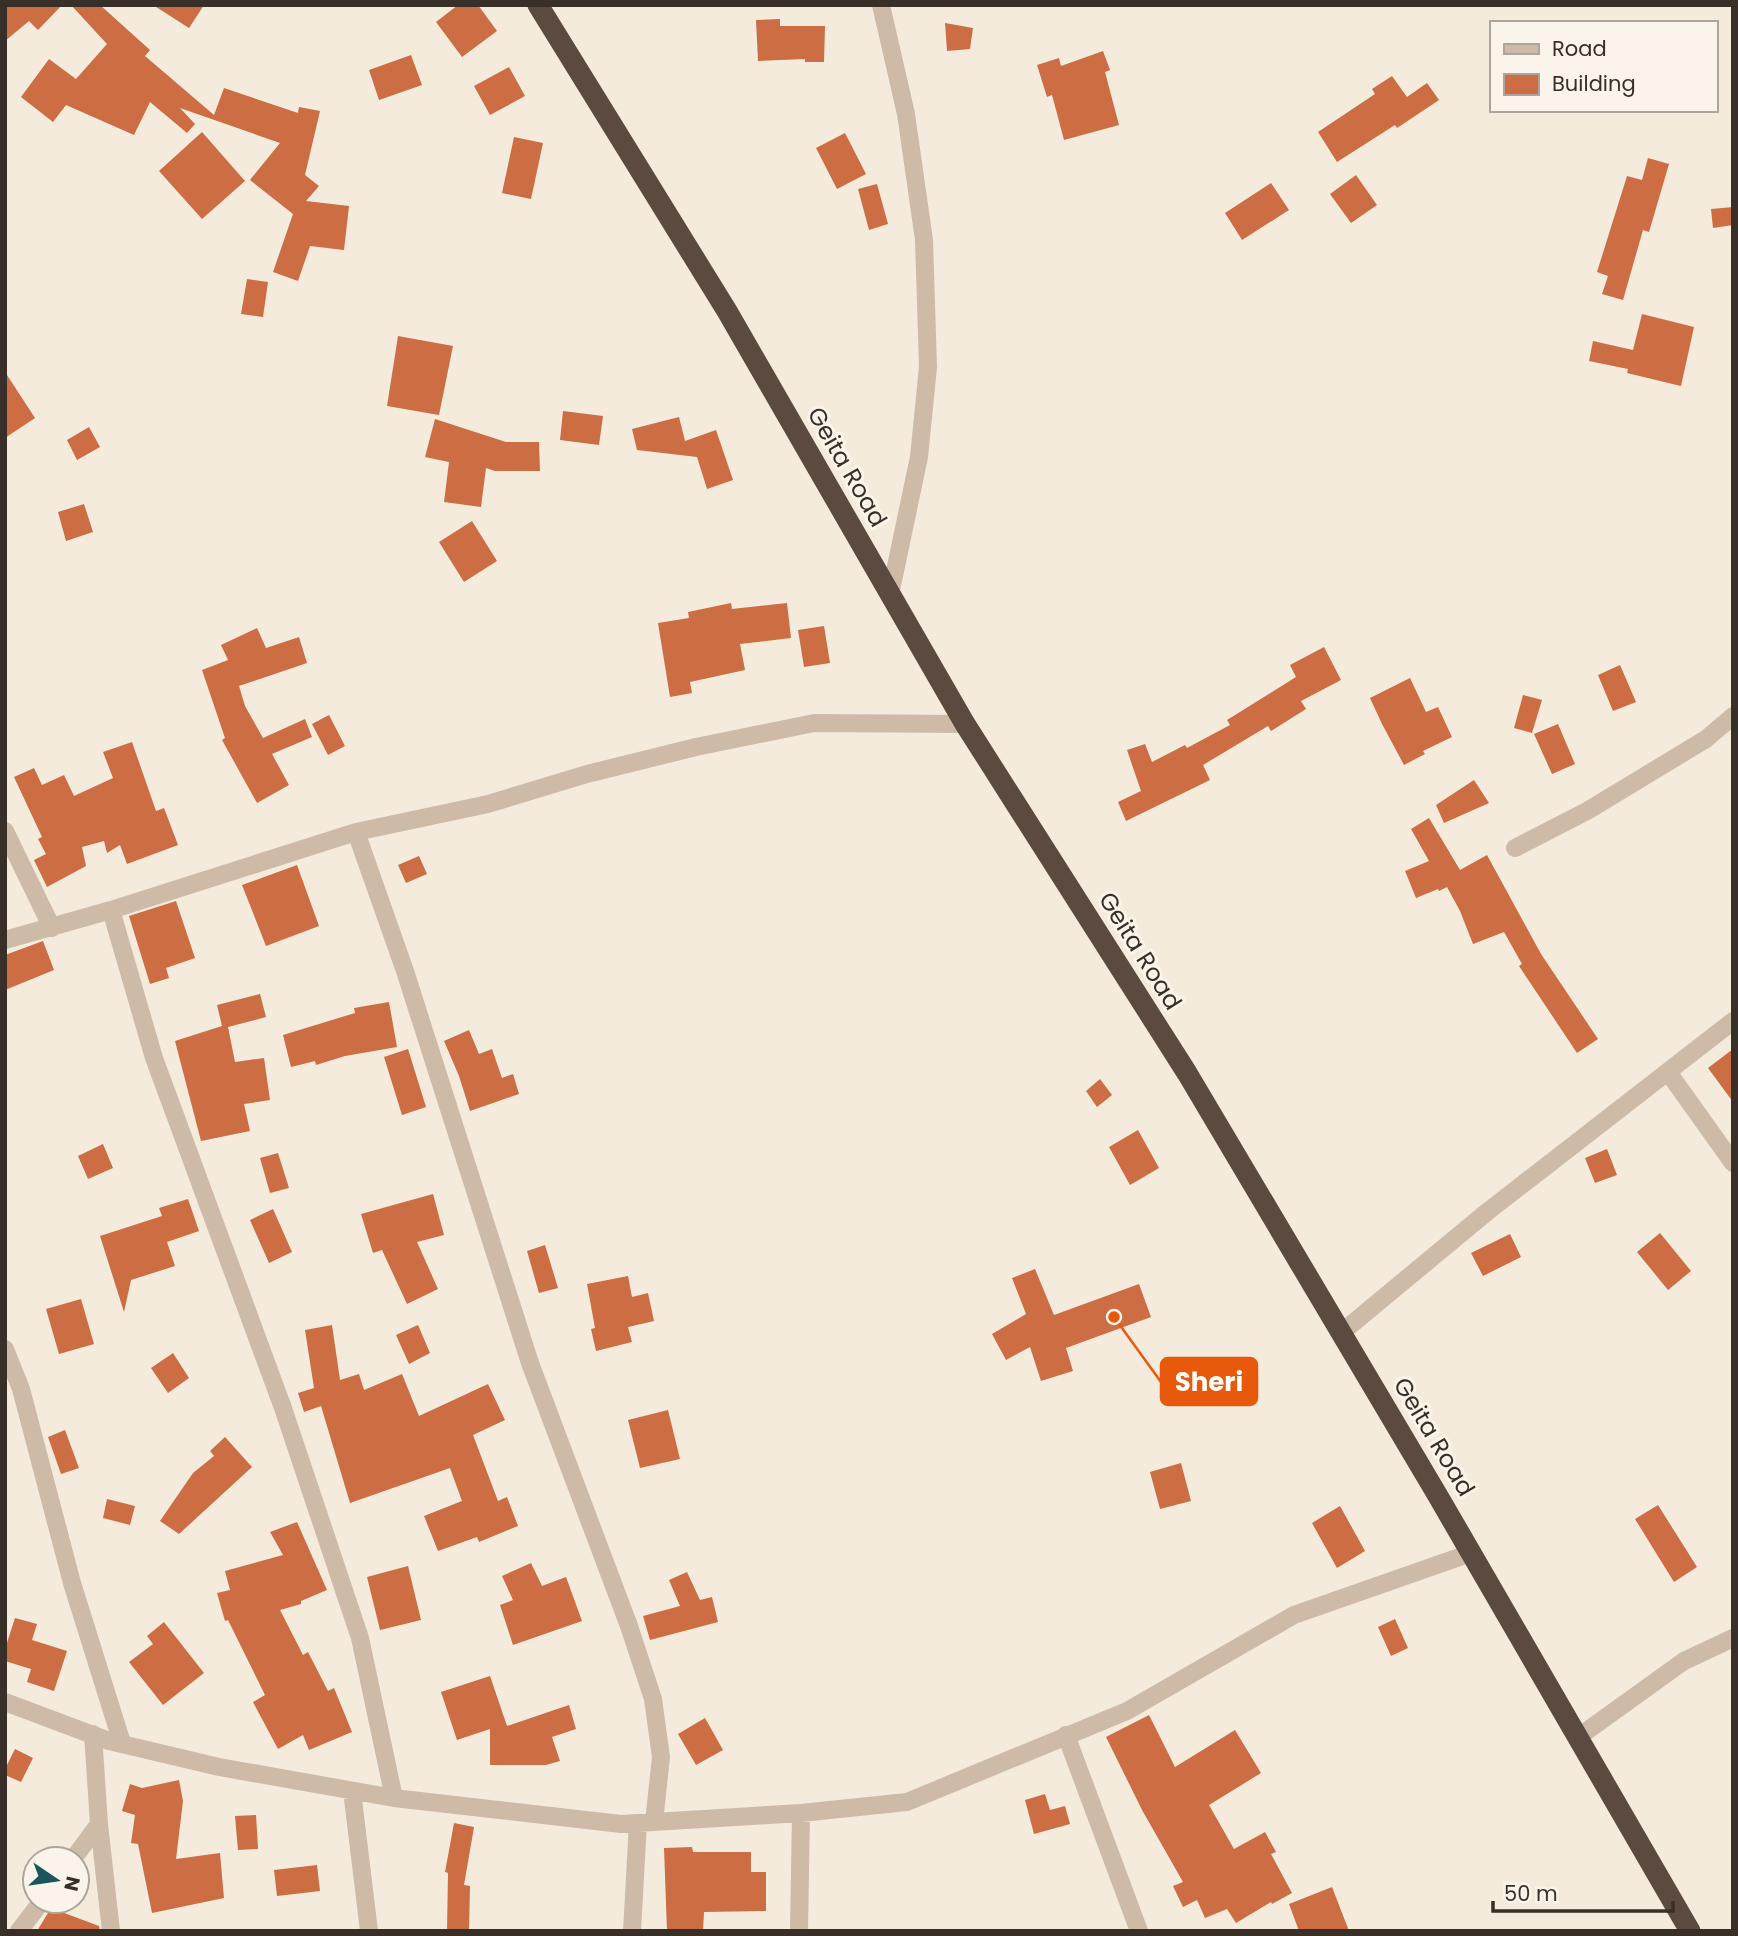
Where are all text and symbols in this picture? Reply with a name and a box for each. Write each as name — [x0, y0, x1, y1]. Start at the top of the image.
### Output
legend — [1490, 21, 1717, 112]
text: Road — [1552, 34, 1607, 63]
text: Building — [1552, 69, 1636, 98]
street label: Geita Road — [800, 401, 895, 533]
street label: Geita Road — [1091, 885, 1190, 1016]
callout: Sheri — [1161, 1358, 1257, 1405]
text: Sheri — [1175, 1364, 1243, 1400]
street label: Geita Road — [1386, 1371, 1483, 1502]
north arrow — [21, 1845, 91, 1915]
scale bar — [1493, 1870, 1673, 1914]
text: N — [57, 1874, 87, 1894]
text: 50 m — [1504, 1879, 1558, 1908]

